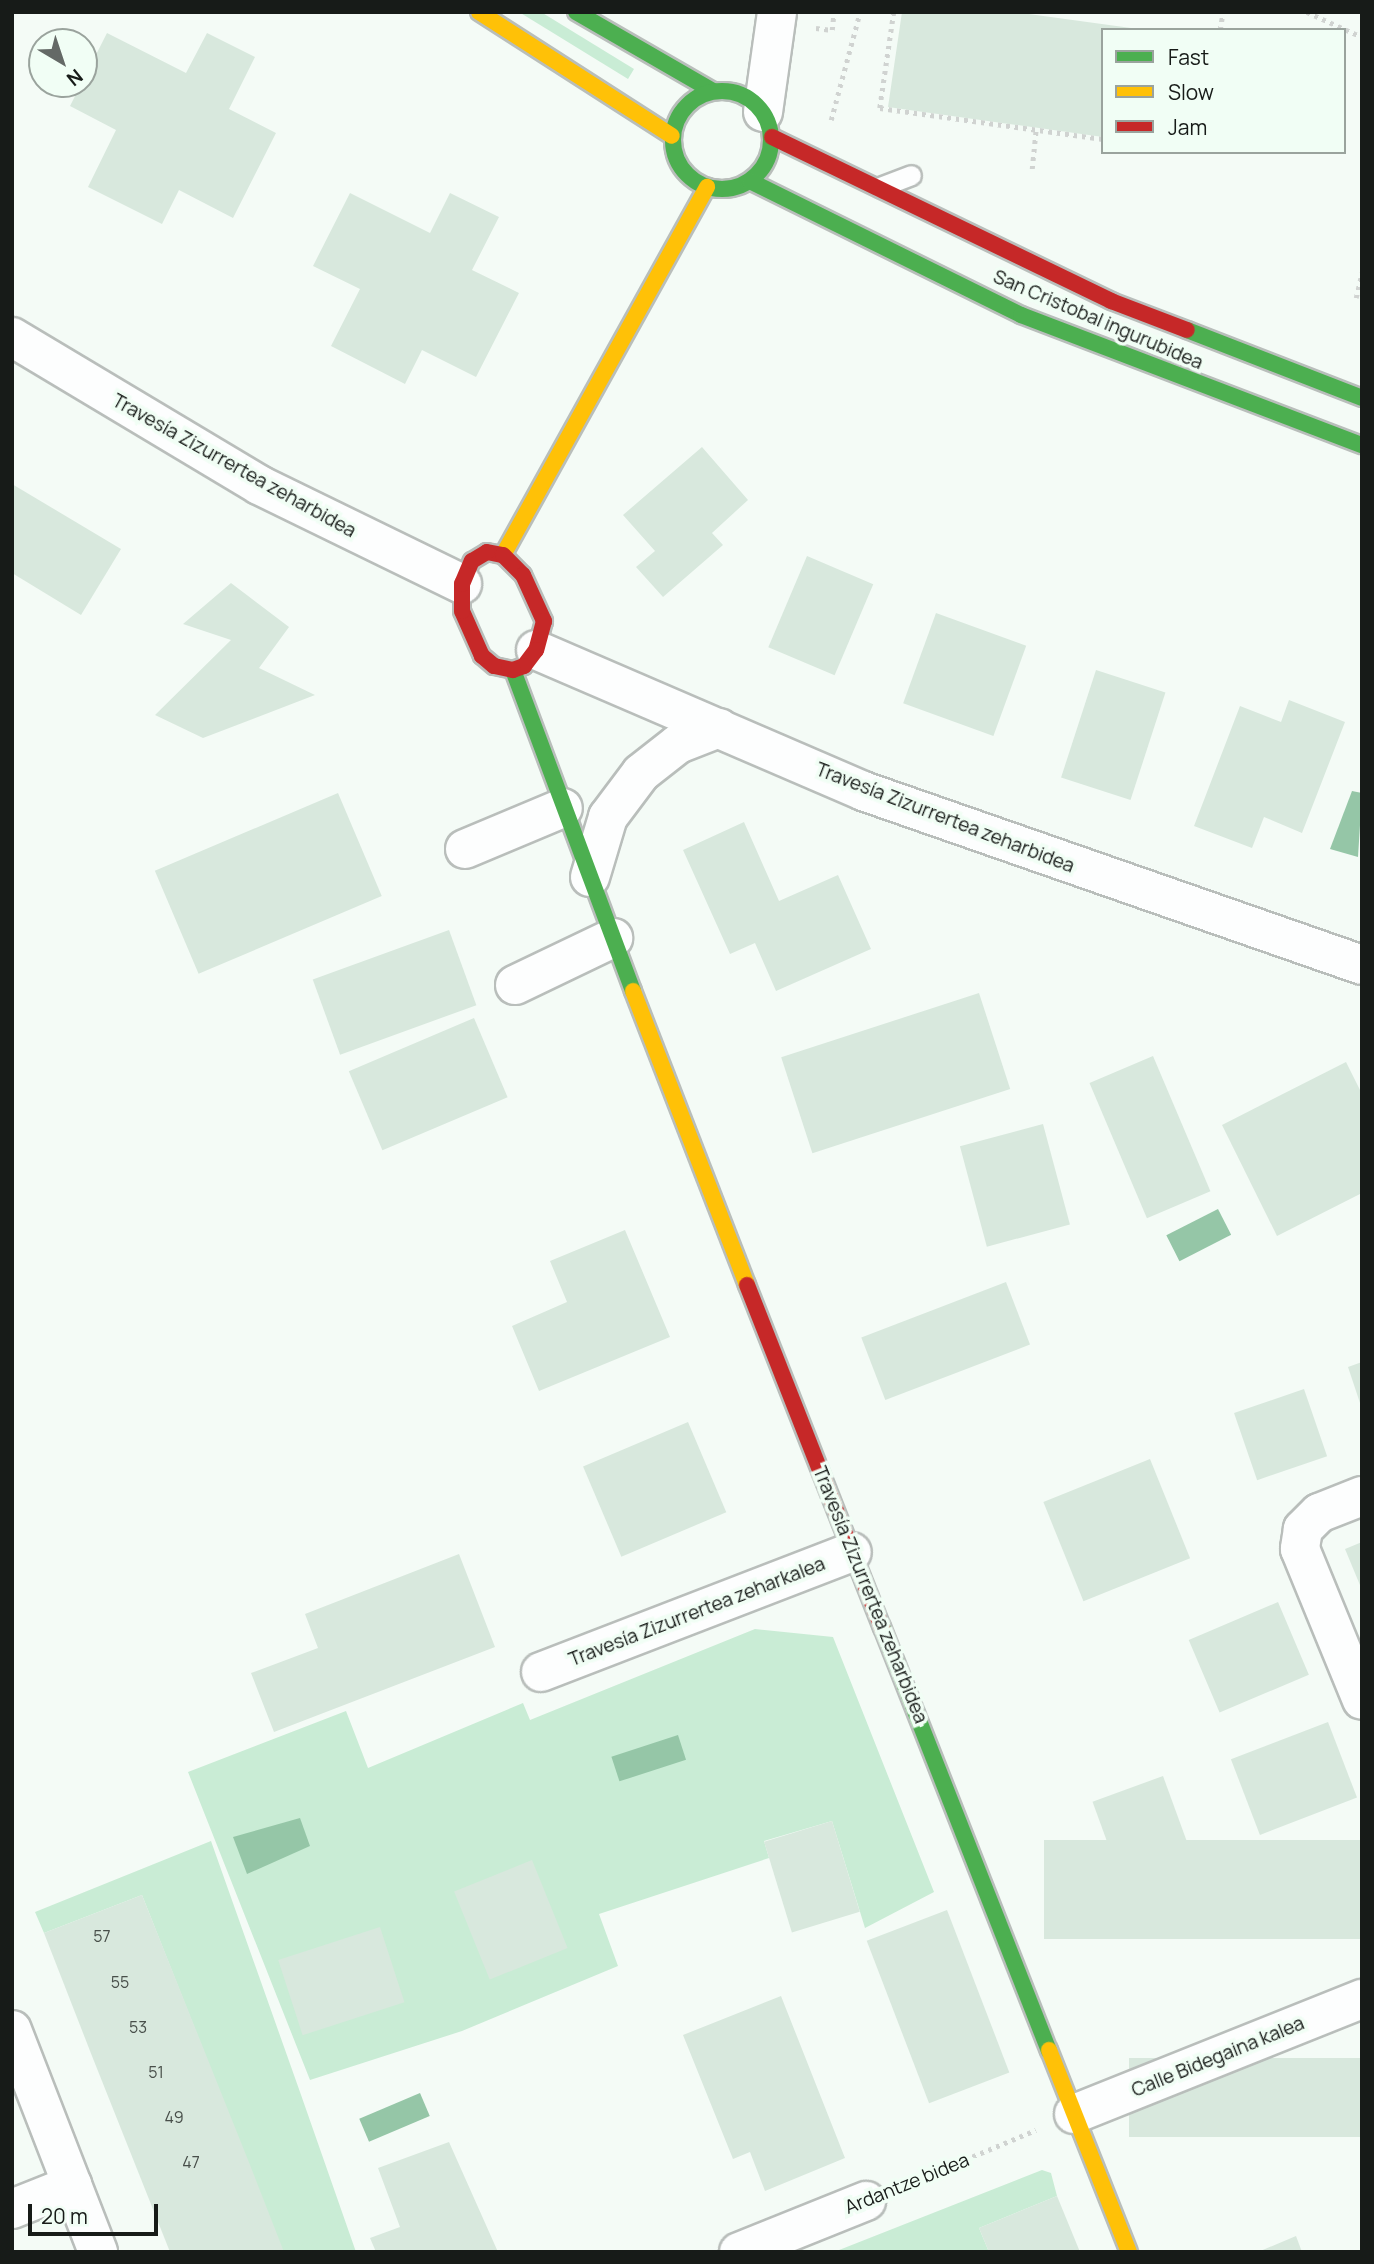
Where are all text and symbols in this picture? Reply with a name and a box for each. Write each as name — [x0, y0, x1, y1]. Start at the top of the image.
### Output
north arrow — [28, 28, 98, 98]
legend — [1101, 28, 1346, 154]
text: Fast — [1168, 43, 1209, 71]
text: N — [61, 63, 88, 92]
text: Slow — [1168, 78, 1214, 106]
text: Jam — [1168, 113, 1207, 141]
street label: San Cristobal ingurubidea — [990, 265, 1206, 375]
street label: Travesía Zizurrertea zeharbidea — [108, 389, 360, 543]
street label: Travesía Zizurrertea zeharbidea — [813, 758, 1077, 878]
street label: Travesía Zizurrertea zeharbidea — [808, 1463, 932, 1727]
street label: Travesía Zizurrertea zeharkalea — [566, 1553, 828, 1671]
house number: 57 — [93, 1926, 111, 1946]
house number: 55 — [111, 1972, 129, 1992]
street label: Calle Bidegaina kalea — [1128, 2012, 1308, 2102]
house number: 53 — [129, 2017, 147, 2037]
house number: 51 — [148, 2062, 164, 2082]
house number: 49 — [164, 2107, 184, 2127]
street label: Ardantze bidea — [842, 2149, 972, 2219]
house number: 47 — [182, 2152, 200, 2172]
scale bar — [32, 2190, 161, 2234]
text: 20 m — [41, 2202, 88, 2230]

